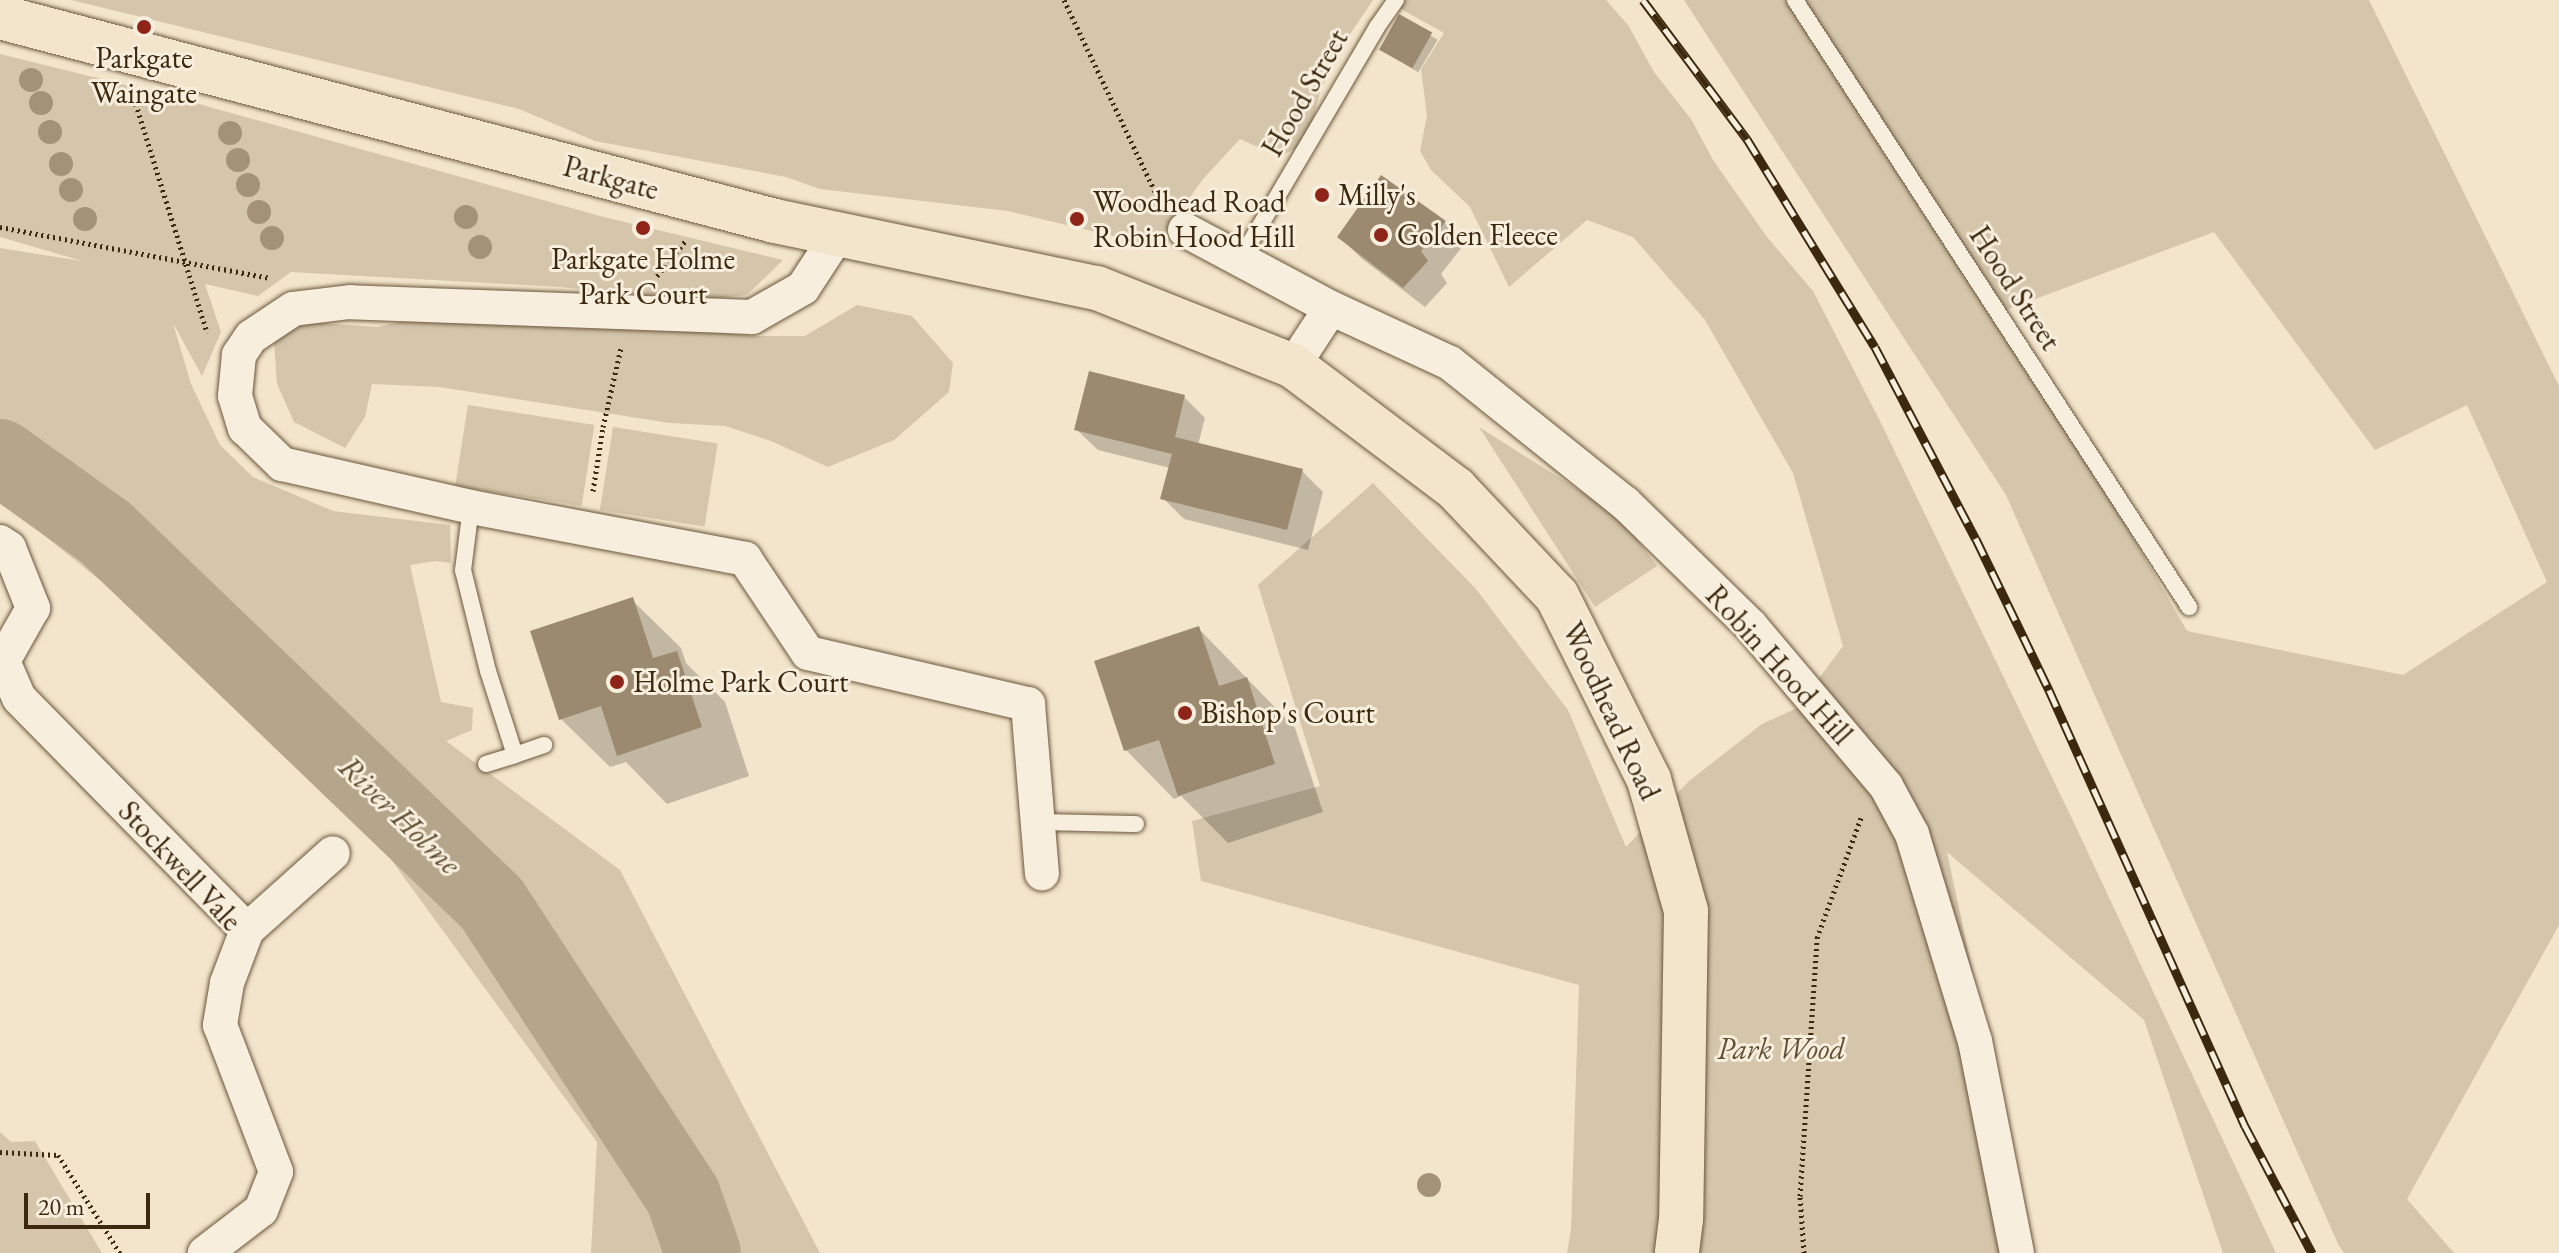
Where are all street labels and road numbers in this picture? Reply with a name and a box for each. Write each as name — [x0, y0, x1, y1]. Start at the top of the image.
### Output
street label: Hood Street — [1254, 23, 1356, 163]
street label: Parkgate — [559, 148, 663, 208]
street label: Hood Street — [1961, 219, 2069, 357]
street label: Robin Hood Hill — [1698, 578, 1860, 752]
street label: Woodhead Road — [1554, 616, 1668, 806]
street label: Stockwell Vale — [111, 794, 249, 938]

